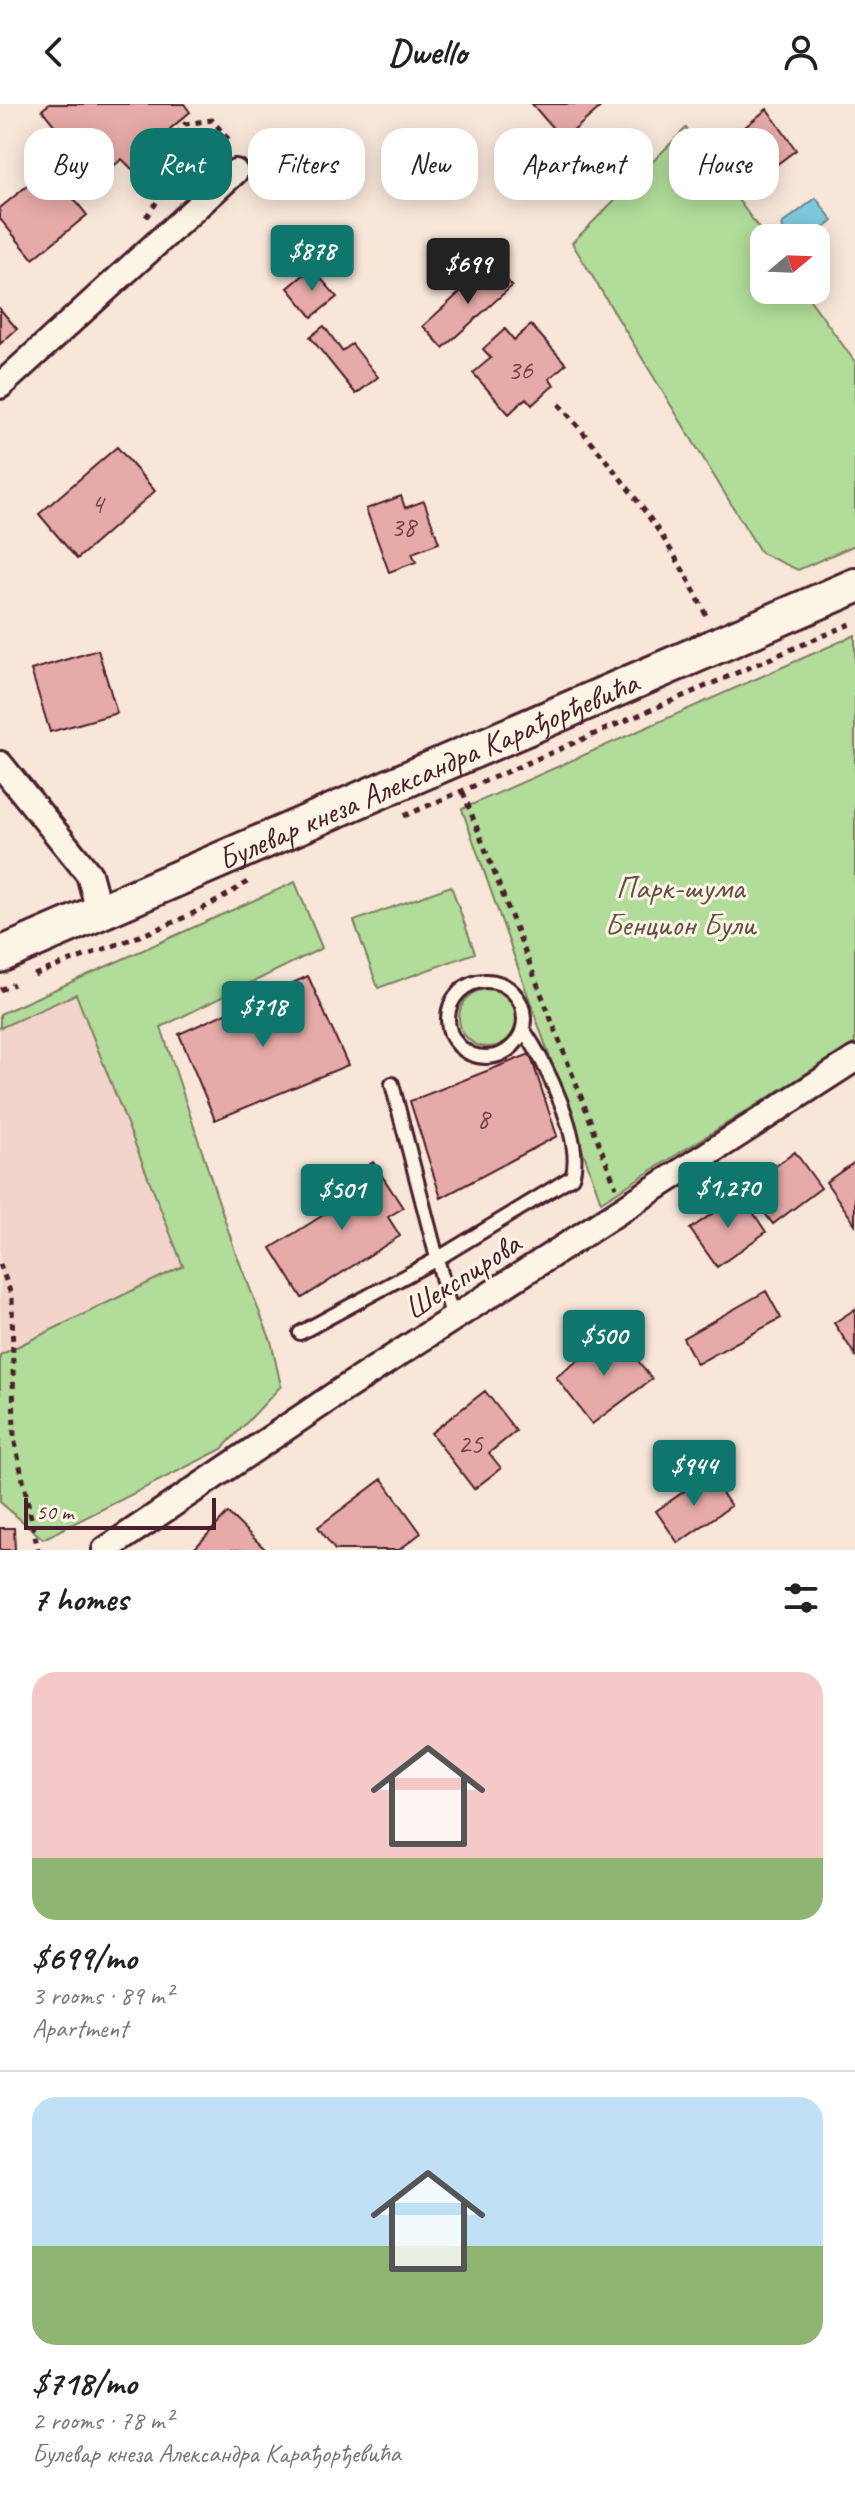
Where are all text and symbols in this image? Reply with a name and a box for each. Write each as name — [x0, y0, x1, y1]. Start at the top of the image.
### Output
text: Dwello — [388, 29, 467, 75]
icon: back — [32, 30, 76, 74]
icon: person — [779, 30, 823, 74]
chip: Buy — [24, 128, 114, 200]
chip: Rent — [130, 128, 232, 200]
chip: Filters — [248, 128, 365, 200]
chip: New — [381, 128, 478, 200]
chip: Apartment — [494, 128, 653, 200]
chip: House — [669, 128, 779, 200]
north arrow — [750, 224, 830, 304]
map controls — [750, 224, 830, 304]
pin: $878 — [265, 225, 359, 293]
text: $878 — [289, 234, 335, 267]
pin: $699 — [421, 238, 515, 306]
text: $699 — [445, 247, 491, 280]
house number: 36 — [507, 352, 534, 387]
house number: 4 — [91, 486, 106, 521]
house number: 38 — [390, 509, 418, 544]
street label: Булевар кнеза Александра Карађорђевића — [211, 661, 646, 879]
park label: Парк-шума Бенцион Були — [604, 867, 757, 945]
pin: $718 — [216, 981, 310, 1049]
text: $718 — [240, 990, 286, 1023]
house number: 8 — [477, 1101, 492, 1136]
pin: $1,270 — [663, 1162, 793, 1230]
pin: $501 — [295, 1164, 389, 1232]
text: $1,270 — [696, 1171, 760, 1204]
text: $501 — [319, 1173, 365, 1206]
street label: Шекспирова — [396, 1222, 530, 1329]
pin: $500 — [557, 1310, 651, 1378]
text: $500 — [581, 1319, 627, 1352]
house number: 25 — [457, 1426, 484, 1461]
pin: $944 — [647, 1440, 741, 1508]
text: $944 — [671, 1449, 717, 1482]
scale bar — [24, 1494, 216, 1530]
text: 50 m — [36, 1498, 73, 1526]
icon: filters — [779, 1576, 823, 1620]
text: 7 homes — [32, 1577, 128, 1620]
icon: home — [356, 1724, 500, 1868]
text: $699/mo — [32, 1936, 137, 1979]
text: 3 rooms · 89 m² — [32, 1979, 173, 2012]
text: Apartment — [32, 2012, 128, 2045]
icon: home — [356, 2149, 500, 2293]
text: $718/mo — [32, 2361, 137, 2404]
text: 2 rooms · 78 m² — [32, 2404, 173, 2437]
text: Булевар кнеза Александра Карађорђевића — [32, 2437, 401, 2470]

